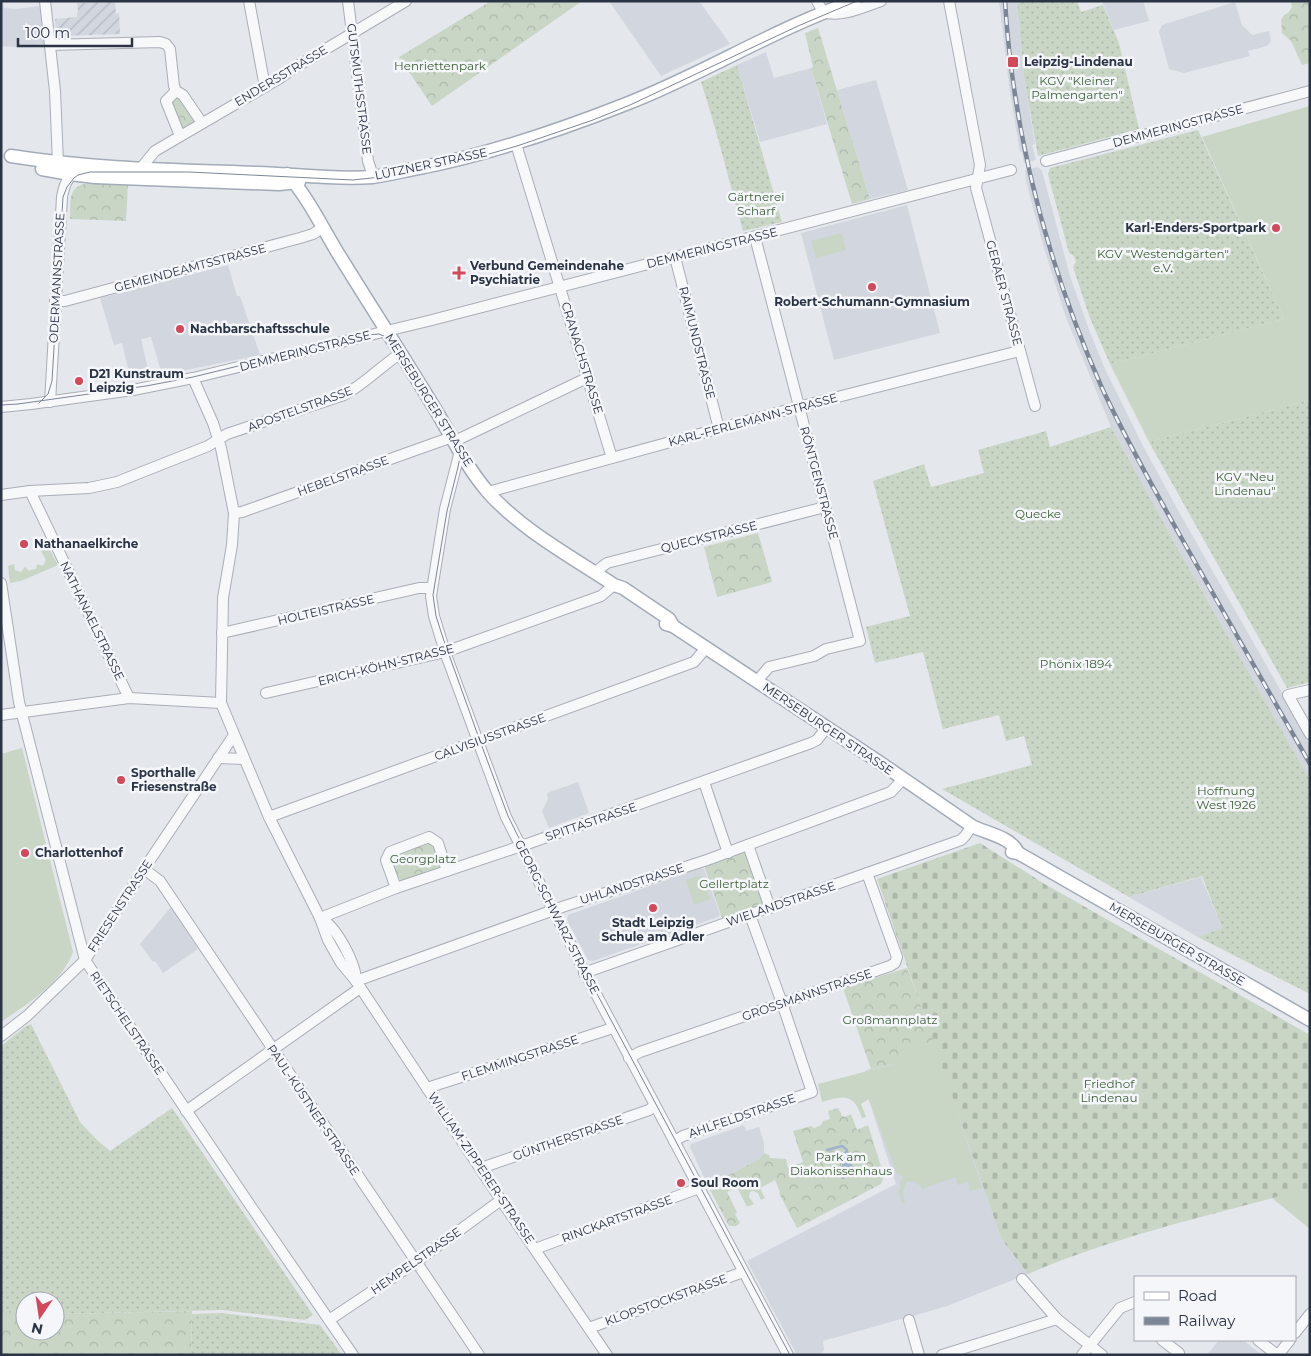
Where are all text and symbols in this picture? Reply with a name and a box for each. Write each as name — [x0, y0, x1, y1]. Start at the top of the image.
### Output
scale bar — [18, 15, 131, 47]
text: 100 m — [25, 23, 70, 42]
street label: GUTSMUTHSSTRASSE — [344, 23, 375, 155]
street label: ENDERSSTRASSE — [231, 42, 330, 109]
place label: Leipzig-Lindenau — [1024, 54, 1133, 69]
marker: Leipzig-Lindenau — [1006, 55, 1020, 69]
park label: Henriettenpark — [394, 58, 487, 73]
park label: KGV "Kleiner Palmengarten" — [1031, 73, 1123, 102]
street label: DEMMERINGSTRASSE — [1111, 101, 1245, 150]
street label: LÜTZNER STRASSE — [373, 144, 489, 183]
park label: Gärtnerei Scharf — [728, 189, 784, 218]
street label: ODERMANNSTRASSE — [46, 212, 67, 344]
place label: Karl-Enders-Sportpark — [1125, 220, 1266, 235]
marker: Karl-Enders-Sportpark — [1270, 222, 1282, 234]
street label: DEMMERINGSTRASSE — [645, 224, 779, 271]
street label: GERAER STRASSE — [983, 238, 1026, 347]
street label: GEMEINDEAMTSSTRASSE — [112, 240, 267, 295]
park label: KGV "Westendgärten" e.V. — [1097, 246, 1229, 275]
place label: Verbund Gemeindenahe Psychiatrie — [469, 258, 624, 287]
marker: Verbund Gemeindenahe Psychiatrie — [452, 266, 466, 280]
marker: Robert-Schumann-Gymnasium — [866, 281, 878, 293]
street label: RAIMUNDSTRASSE — [676, 285, 719, 401]
place label: Robert-Schumann-Gymnasium — [774, 294, 970, 309]
street label: CRANACHSTRASSE — [558, 300, 607, 416]
place label: Nachbarschaftsschule — [190, 321, 330, 336]
marker: Nachbarschaftsschule — [174, 323, 186, 335]
street label: DEMMERINGSTRASSE — [238, 327, 372, 374]
street label: MERSEBURGER STRASSE — [382, 330, 477, 469]
place label: D21 Kunstraum Leipzig — [89, 366, 184, 395]
marker: D21 Kunstraum Leipzig — [73, 375, 85, 387]
street label: APOSTELSTRASSE — [245, 383, 354, 435]
street label: KARL-FERLEMANN-STRASSE — [667, 390, 839, 449]
street label: RÖNTGENSTRASSE — [797, 425, 842, 541]
street label: HEBELSTRASSE — [295, 452, 391, 499]
park label: KGV "Neu Lindenau" — [1214, 469, 1276, 498]
park label: Quecke — [1015, 506, 1061, 521]
street label: QUECKSTRASSE — [659, 517, 759, 556]
place label: Nathanaelkirche — [34, 536, 139, 551]
marker: Nathanaelkirche — [18, 538, 30, 550]
street label: NATHANAELSTRASSE — [57, 559, 128, 683]
street label: HOLTEISTRASSE — [276, 591, 376, 628]
street label: ERICH-KÖHN-STRASSE — [316, 640, 455, 689]
park label: Phönix 1894 — [1040, 656, 1112, 671]
street label: MERSEBURGER STRASSE — [760, 679, 896, 778]
street label: CALVISIUSSTRASSE — [432, 709, 547, 764]
place label: Sporthalle Friesenstraße — [131, 765, 217, 794]
marker: Sporthalle Friesenstraße — [115, 774, 127, 786]
park label: Hoffnung West 1926 — [1196, 783, 1256, 812]
street label: SPITTASTRASSE — [543, 799, 639, 844]
street label: GEORG-SCHWARZ-STRASSE — [512, 837, 603, 997]
place label: Charlottenhof — [35, 845, 124, 860]
marker: Charlottenhof — [19, 847, 31, 859]
park label: Georgplatz — [390, 851, 456, 866]
street label: FRIESENSTRASSE — [84, 857, 155, 955]
street label: UHLANDSTRASSE — [578, 860, 686, 907]
park label: Gellertplatz — [699, 876, 769, 891]
street label: WIELANDSTRASSE — [724, 878, 837, 929]
street label: MERSEBURGER STRASSE — [1107, 899, 1248, 989]
marker: Stadt Leipzig Schule am Adler — [647, 902, 659, 914]
place label: Stadt Leipzig Schule am Adler — [601, 915, 705, 944]
street label: GROSSMANNSTRASSE — [740, 965, 874, 1024]
street label: RIETSCHELSTRASSE — [87, 968, 168, 1077]
park label: Großmannplatz — [843, 1012, 937, 1027]
street label: FLEMMINGSTRASSE — [459, 1031, 580, 1084]
street label: PAUL-KÜSTNER-STRASSE — [264, 1041, 363, 1178]
park label: Friedhof Lindenau — [1080, 1076, 1138, 1105]
street label: WILLIAM-ZIPPERER-STRASSE — [425, 1089, 538, 1246]
street label: AHLFELDSTRASSE — [686, 1090, 797, 1141]
street label: GÜNTHERSTRASSE — [511, 1112, 625, 1164]
park label: Park am Diakonissenhaus — [790, 1149, 892, 1178]
place label: Soul Room — [691, 1175, 759, 1190]
marker: Soul Room — [675, 1177, 687, 1189]
street label: RINCKARTSTRASSE — [559, 1191, 674, 1246]
street label: HEMPELSTRASSE — [368, 1224, 464, 1297]
street label: KLOPSTOCKSTRASSE — [603, 1270, 729, 1329]
legend — [1134, 1276, 1296, 1341]
text: Road — [1178, 1286, 1217, 1305]
north arrow — [15, 1291, 65, 1341]
text: Railway — [1178, 1311, 1236, 1330]
text: N — [30, 1319, 45, 1339]

